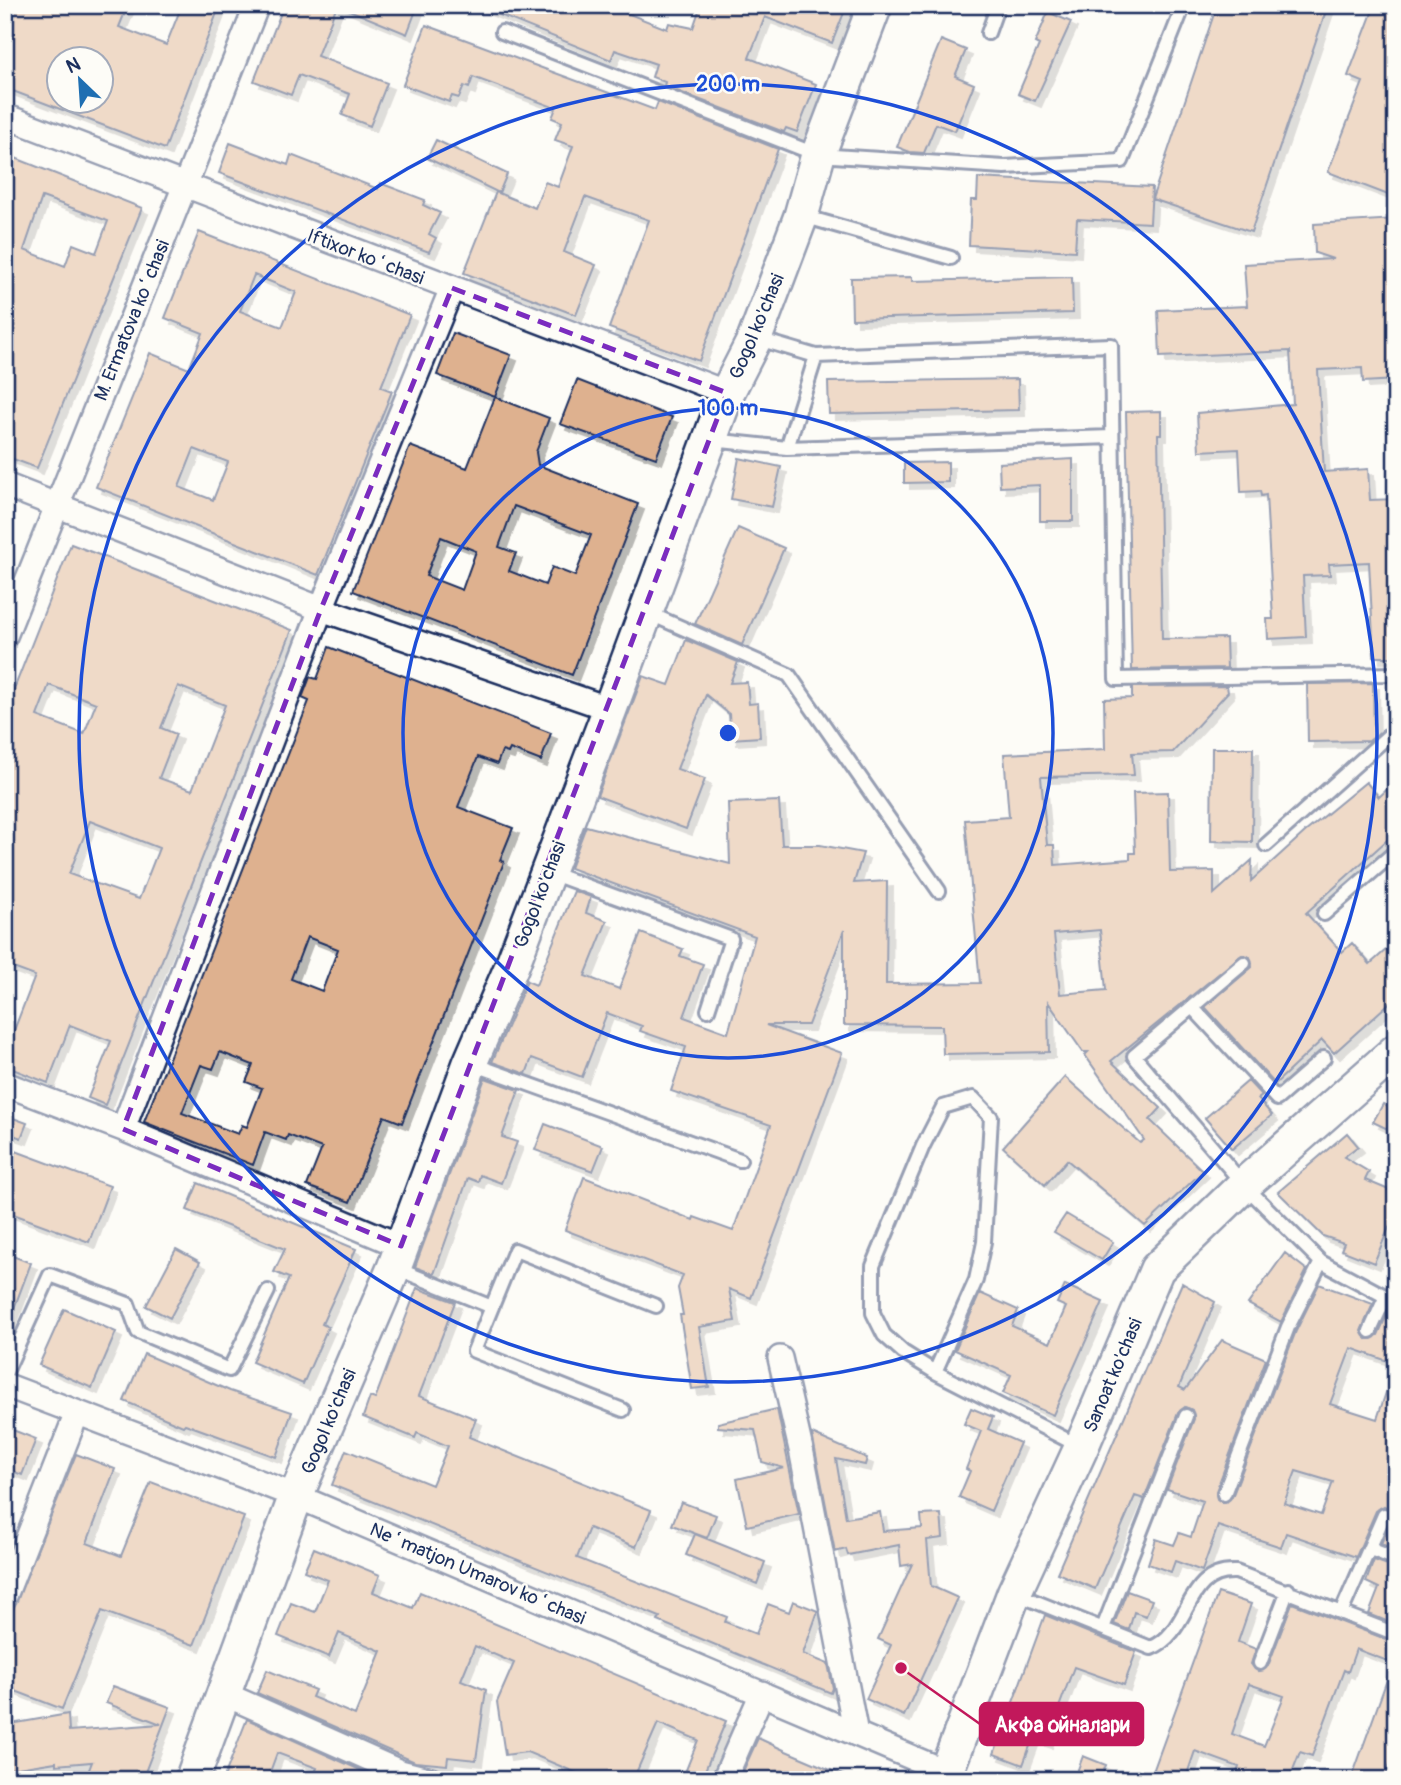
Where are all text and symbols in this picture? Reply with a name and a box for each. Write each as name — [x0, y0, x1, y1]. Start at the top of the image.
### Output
north arrow — [46, 46, 116, 116]
text: N — [62, 52, 84, 79]
text: 200 m — [696, 71, 760, 98]
street label: Iftixor koʻchasi — [304, 224, 428, 290]
street label: M. Ermatova koʻchasi — [89, 236, 175, 404]
street label: Gogol ko'chasi — [724, 270, 790, 383]
text: 100 m — [698, 395, 758, 422]
centre of rings — [716, 721, 740, 745]
street label: Gogol ko'chasi — [509, 838, 571, 951]
street label: Sanoat ko'chasi — [1078, 1315, 1148, 1436]
street label: Gogol ko'chasi — [296, 1365, 362, 1478]
street label: Neʻmatjon Umarov koʻchasi — [366, 1518, 589, 1630]
callout: Акфа ойналари — [980, 1703, 1143, 1745]
text: Акфа ойналари — [994, 1712, 1130, 1739]

